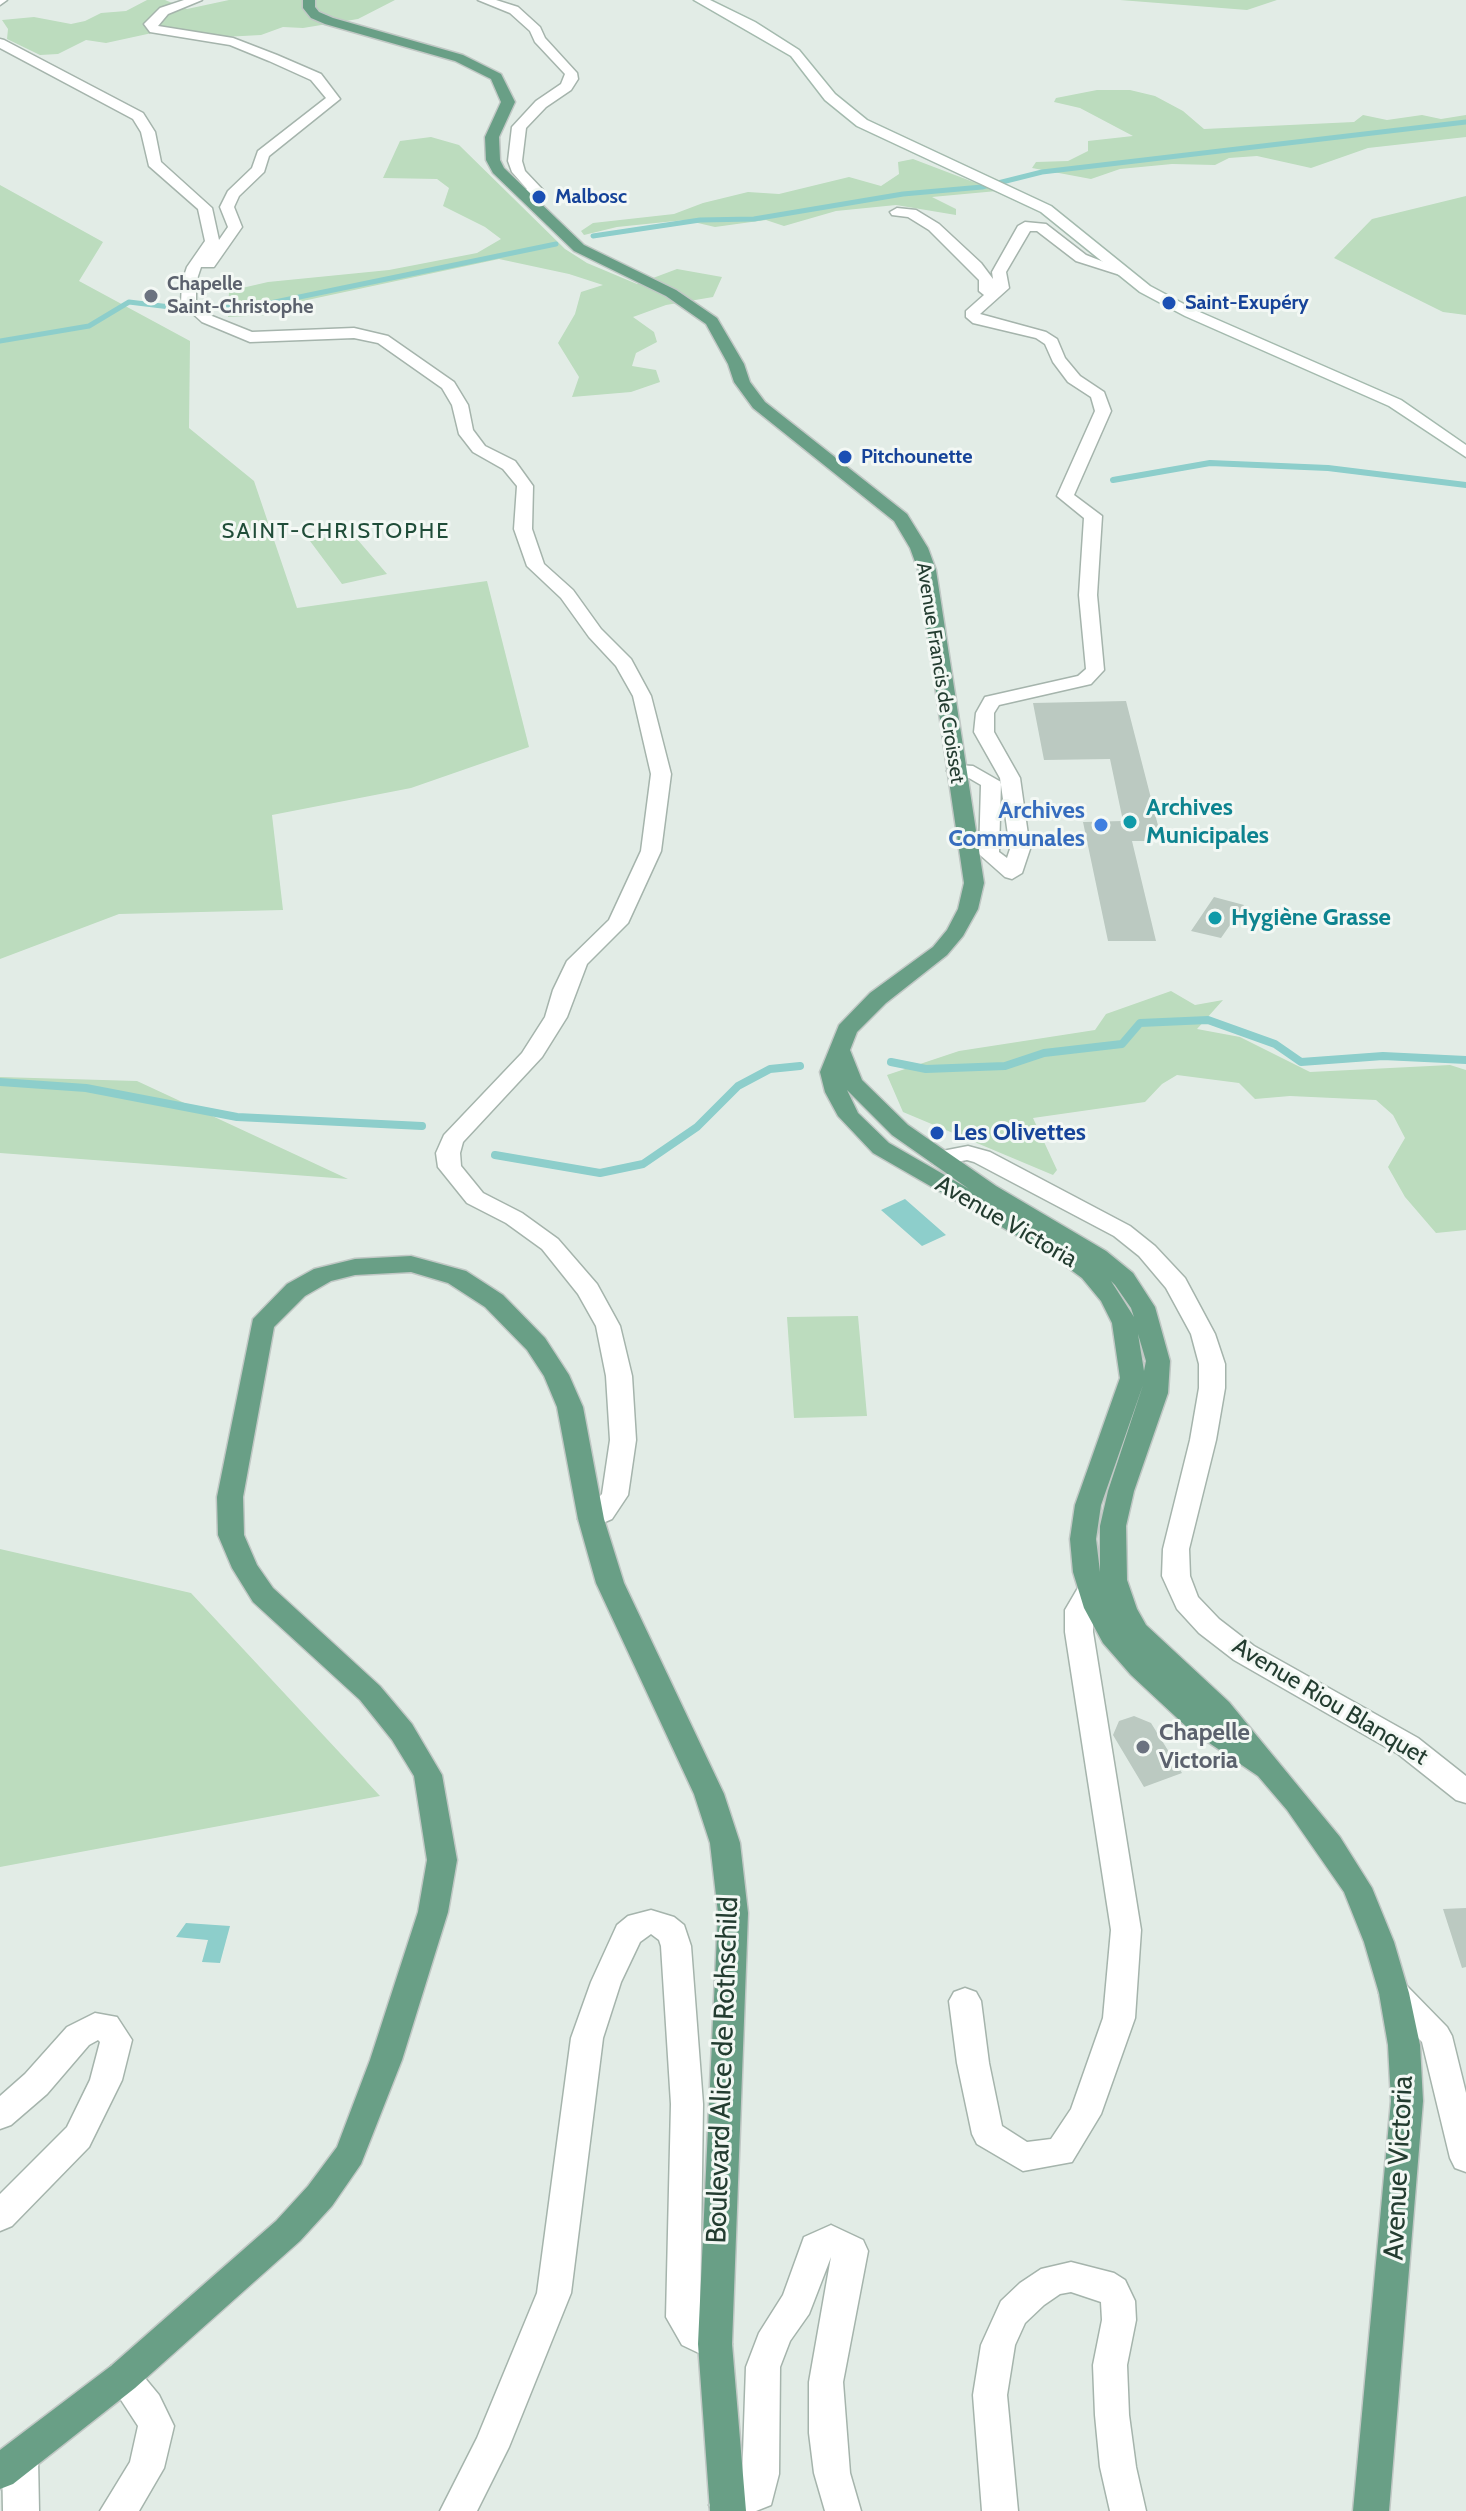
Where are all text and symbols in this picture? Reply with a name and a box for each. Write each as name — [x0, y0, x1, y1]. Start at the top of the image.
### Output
place label: Malbosc — [555, 185, 627, 209]
marker: Malbosc — [530, 188, 548, 206]
place label: Chapelle Saint-Christophe — [167, 272, 314, 319]
marker: Chapelle Saint-Christophe — [142, 287, 160, 305]
place label: Saint-Exupéry — [1185, 291, 1309, 315]
marker: Saint-Exupéry — [1160, 294, 1178, 312]
place label: Pitchounette — [861, 445, 972, 469]
marker: Pitchounette — [836, 448, 854, 466]
district label: SAINT-CHRISTOPHE — [222, 519, 450, 545]
street label: Avenue Francis de Croisset — [911, 561, 969, 785]
place label: Archives Municipales — [1146, 794, 1269, 850]
place label: Archives Communales — [948, 797, 1085, 853]
marker: Archives Municipales — [1121, 813, 1139, 831]
marker: Archives Communales — [1092, 816, 1110, 834]
place label: Hygiène Grasse — [1231, 904, 1391, 932]
marker: Hygiène Grasse — [1206, 909, 1224, 927]
place label: Les Olivettes — [953, 1119, 1086, 1147]
marker: Les Olivettes — [928, 1124, 946, 1142]
street label: Avenue Victoria — [930, 1170, 1082, 1274]
street label: Avenue Riou Blanquet — [1227, 1632, 1433, 1772]
place label: Chapelle Victoria — [1159, 1719, 1250, 1775]
marker: Chapelle Victoria — [1134, 1738, 1152, 1756]
street label: Boulevard Alice de Rothschild — [700, 1896, 746, 2244]
street label: Avenue Victoria — [1377, 2075, 1421, 2261]

